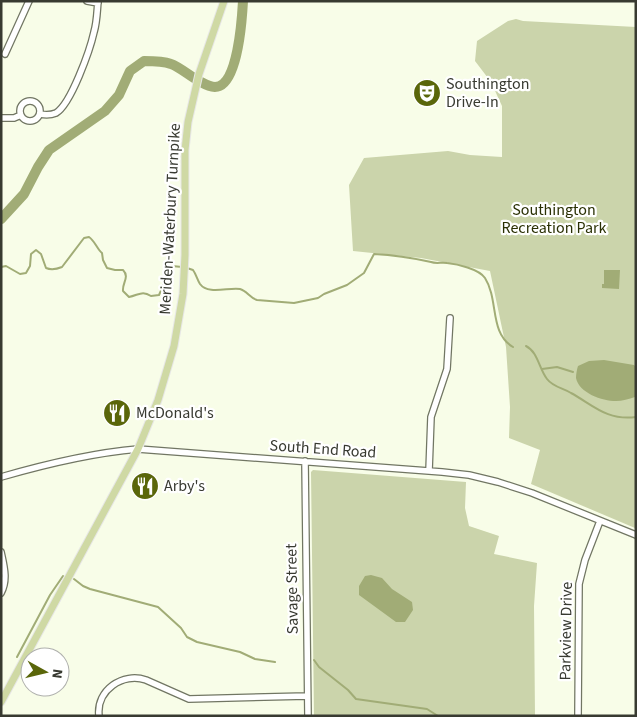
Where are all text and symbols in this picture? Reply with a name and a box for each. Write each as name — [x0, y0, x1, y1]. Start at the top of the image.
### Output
place label: Southington Drive-In — [446, 73, 529, 113]
theatre icon: Southington Drive-In — [412, 78, 442, 108]
street label: Meriden-Waterbury Turnpike — [154, 123, 186, 315]
park label: Southington Recreation Park — [501, 199, 607, 239]
restaurant icon: McDonald's — [102, 398, 132, 428]
place label: McDonald's — [136, 402, 214, 424]
street label: South End Road — [269, 434, 377, 464]
restaurant icon: Arby's — [130, 471, 160, 501]
place label: Arby's — [164, 475, 205, 497]
street label: Savage Street — [280, 543, 304, 635]
street label: Parkview Drive — [554, 581, 578, 681]
north arrow — [20, 647, 70, 697]
text: N — [46, 668, 67, 680]

